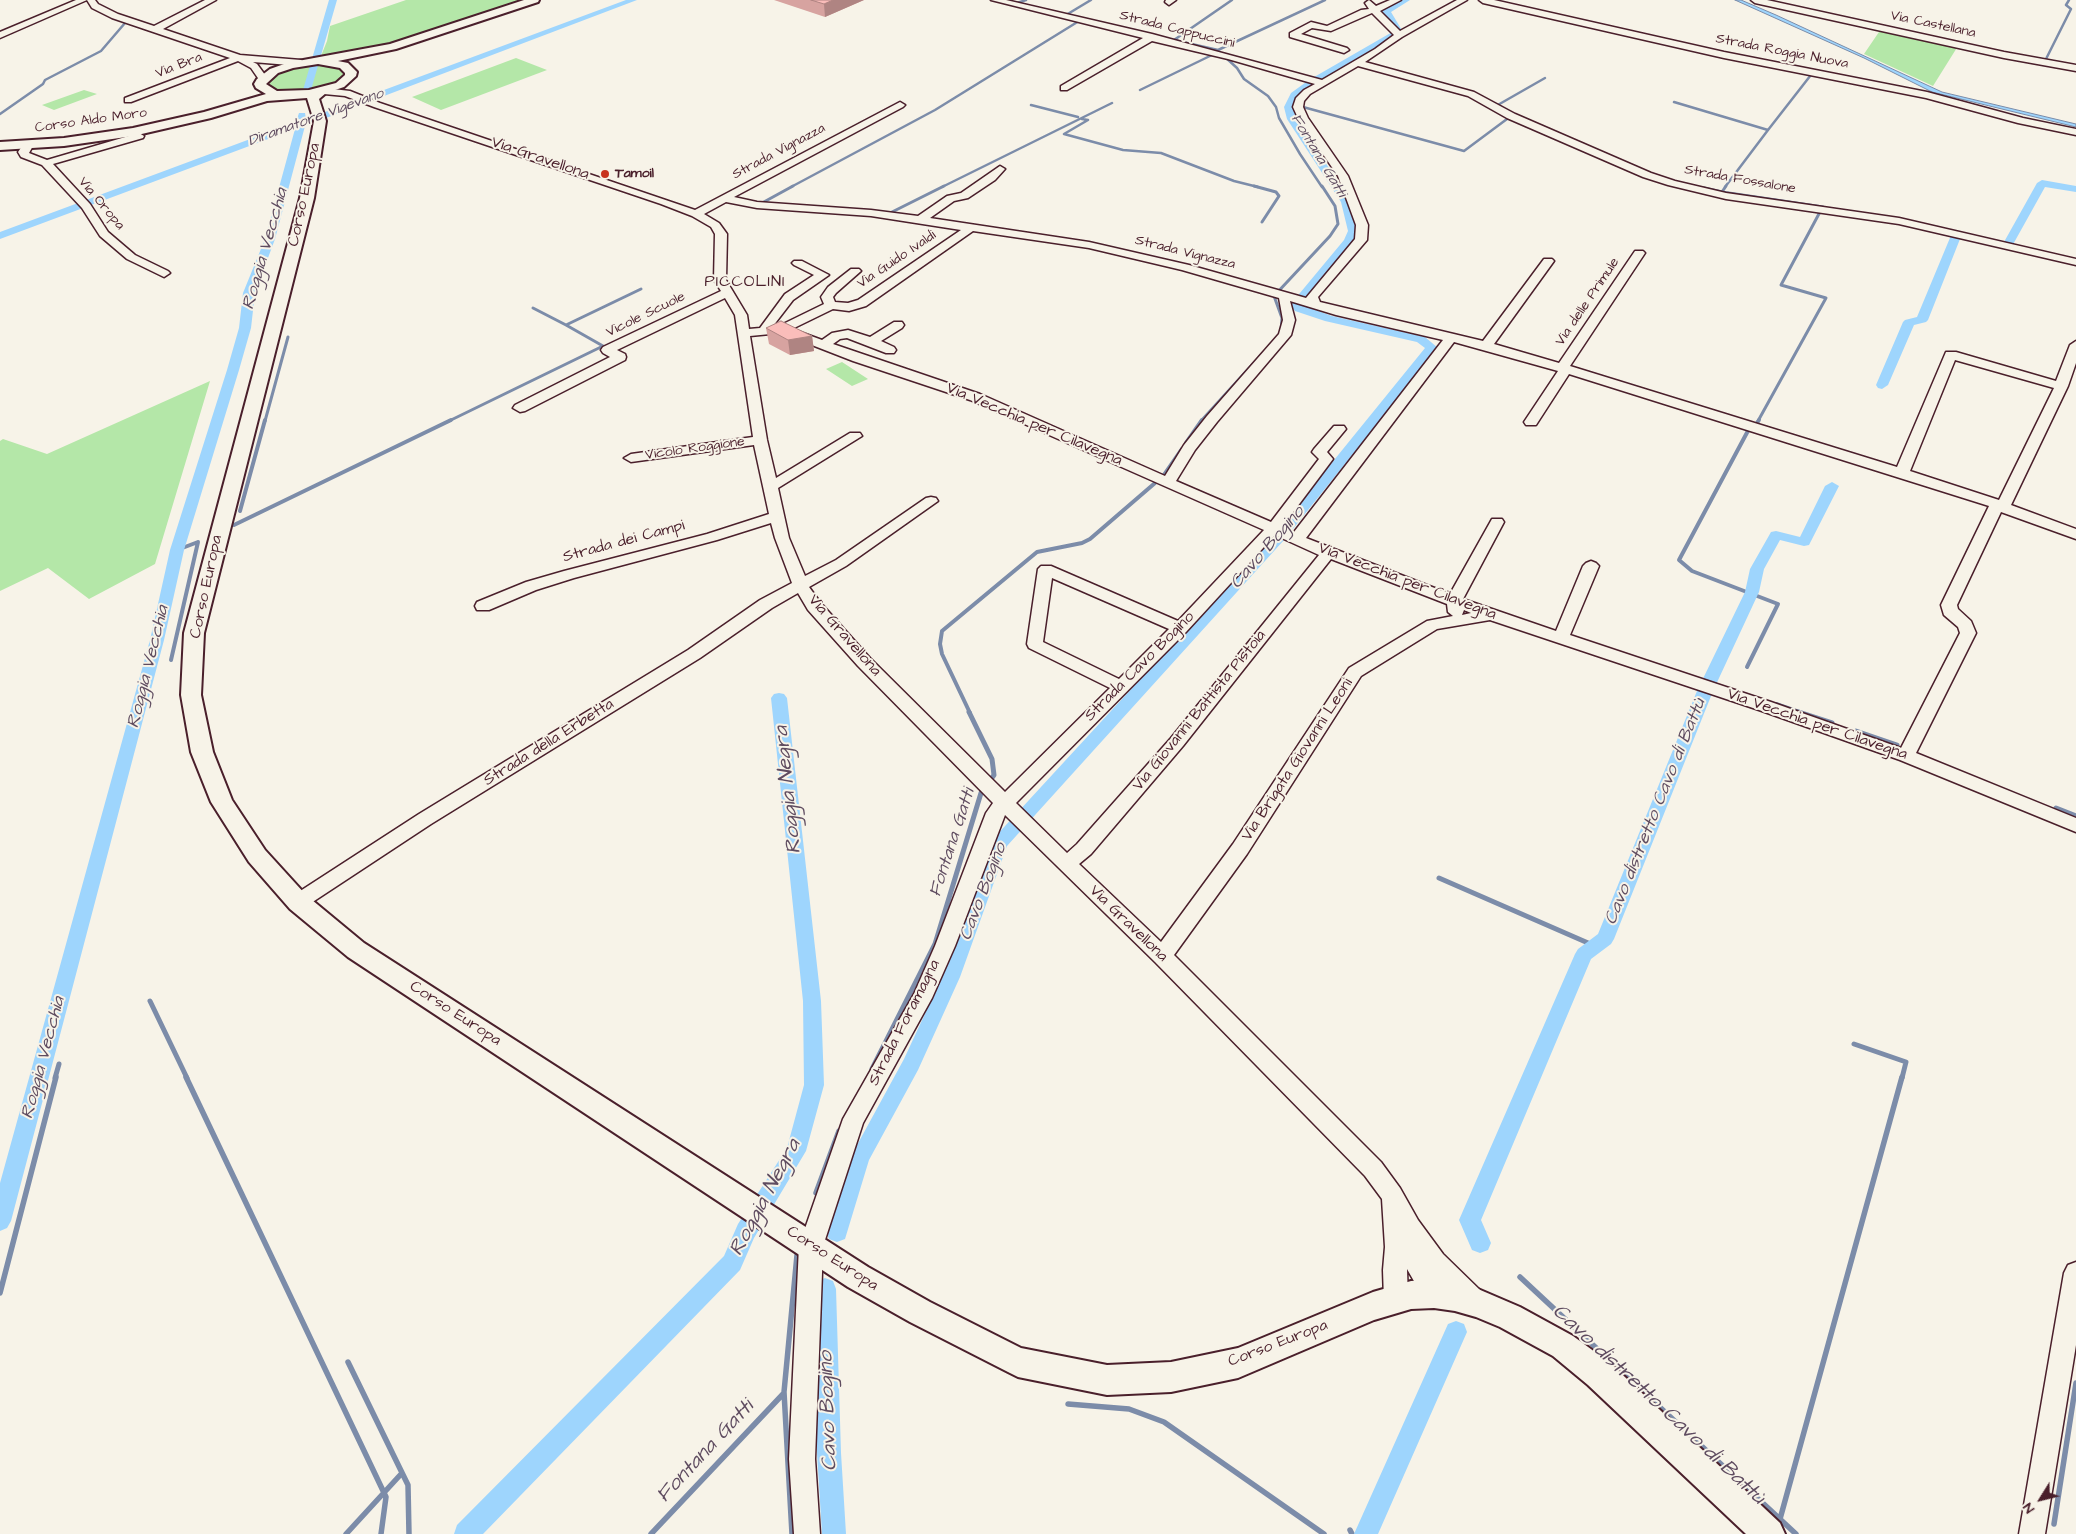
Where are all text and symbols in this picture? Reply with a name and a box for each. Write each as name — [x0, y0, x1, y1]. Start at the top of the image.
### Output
street label: Strada Cappuccini — [1118, 8, 1236, 52]
street label: Via Castellana — [1889, 8, 1977, 42]
street label: Strada Roggia Nuova — [1714, 31, 1850, 73]
street label: Via Bra — [153, 49, 205, 83]
water label: Diramatore Vigevano — [246, 85, 386, 151]
street label: Corso Aldo Moro — [34, 105, 148, 137]
water label: Fontana Gatti — [1286, 111, 1350, 201]
street label: Strada Vignazza — [730, 120, 828, 184]
street label: Via Gravellona — [489, 133, 591, 185]
street label: Corso Europa — [285, 142, 325, 248]
street label: Strada Fossalone — [1683, 162, 1797, 198]
place label: Tamoil — [615, 166, 654, 182]
marker: Tamoil — [599, 168, 611, 180]
street label: Via Oropa — [74, 174, 128, 234]
water label: Roggia Vecchia — [238, 186, 294, 312]
street label: Via Guido Ivaldi — [854, 228, 940, 292]
street label: Strada Vignazza — [1133, 232, 1237, 274]
street label: Via delle Primule — [1552, 255, 1624, 349]
district label: PICCOLINI — [703, 273, 787, 293]
street label: Vicole Scuole — [604, 289, 688, 341]
street label: Via Vecchia per Cilavegna — [943, 379, 1125, 471]
street label: Vicolo Roggione — [644, 434, 746, 464]
water label: Cavo Bogino — [1226, 502, 1310, 594]
street label: Strada dei Campi — [561, 516, 687, 568]
street label: Corso Europa — [187, 534, 227, 640]
street label: Via Vecchia per Cilavegna — [1315, 539, 1499, 625]
street label: Via Gravellona — [803, 591, 885, 681]
water label: Roggia Vecchia — [123, 604, 175, 730]
street label: Strada Cavo Bogino — [1081, 608, 1199, 726]
street label: Via Giovanni Battista Pistoia — [1129, 627, 1271, 795]
street label: Via Brigata Giovanni Leoni — [1238, 675, 1358, 845]
street label: Via Vecchia per Cilavegna — [1724, 685, 1910, 765]
street label: Strada della Erbetta — [480, 695, 618, 791]
water label: Cavo distretto Cavo di Battù — [1601, 696, 1711, 928]
water label: Roggia Negra — [770, 725, 808, 855]
water label: Fontana Gatti — [925, 786, 981, 900]
water label: Cavo Bogino — [956, 840, 1012, 944]
street label: Via Gravellona — [1085, 882, 1171, 966]
street label: Strada Foramagna — [865, 957, 945, 1089]
street label: Corso Europa — [406, 977, 504, 1051]
water label: Roggia Vecchia — [17, 995, 71, 1121]
water label: Roggia Negra — [725, 1135, 807, 1261]
street label: Corso Europa — [783, 1222, 881, 1296]
water label: Cavo distretto Cavo di Battù — [1546, 1300, 1770, 1510]
street label: Corso Europa — [1226, 1316, 1330, 1372]
water label: Cavo Bogino — [814, 1351, 844, 1471]
water label: Fontana Gatti — [652, 1396, 760, 1508]
north arrow — [2016, 1474, 2066, 1524]
text: N — [2018, 1498, 2040, 1517]

